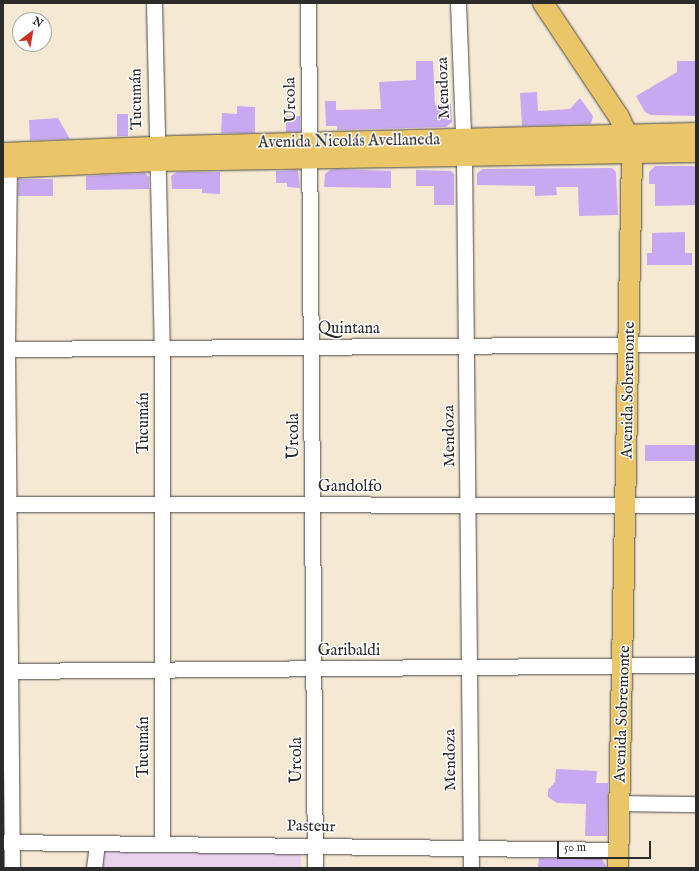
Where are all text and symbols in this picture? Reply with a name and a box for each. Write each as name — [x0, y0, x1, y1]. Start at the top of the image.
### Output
north arrow — [12, 12, 52, 52]
text: N — [30, 14, 45, 31]
street label: Mendoza — [433, 57, 455, 119]
street label: Tucumán — [127, 68, 147, 130]
street label: Urcola — [281, 77, 301, 123]
street label: Avenida Nicolás Avellaneda — [258, 131, 440, 153]
street label: Quintana — [318, 319, 380, 339]
street label: Avenida Sobremonte — [618, 321, 640, 459]
street label: Tucumán — [134, 392, 154, 454]
street label: Mendoza — [440, 405, 460, 467]
street label: Urcola — [284, 413, 304, 459]
street label: Gandolfo — [318, 477, 382, 497]
street label: Garibaldi — [318, 641, 380, 661]
street label: Avenida Sobremonte — [611, 645, 635, 783]
street label: Tucumán — [134, 716, 154, 778]
street label: Mendoza — [441, 729, 461, 791]
street label: Urcola — [287, 737, 307, 783]
street label: Pasteur — [286, 817, 336, 837]
scale bar — [559, 833, 653, 859]
text: 50 m — [564, 840, 586, 855]

